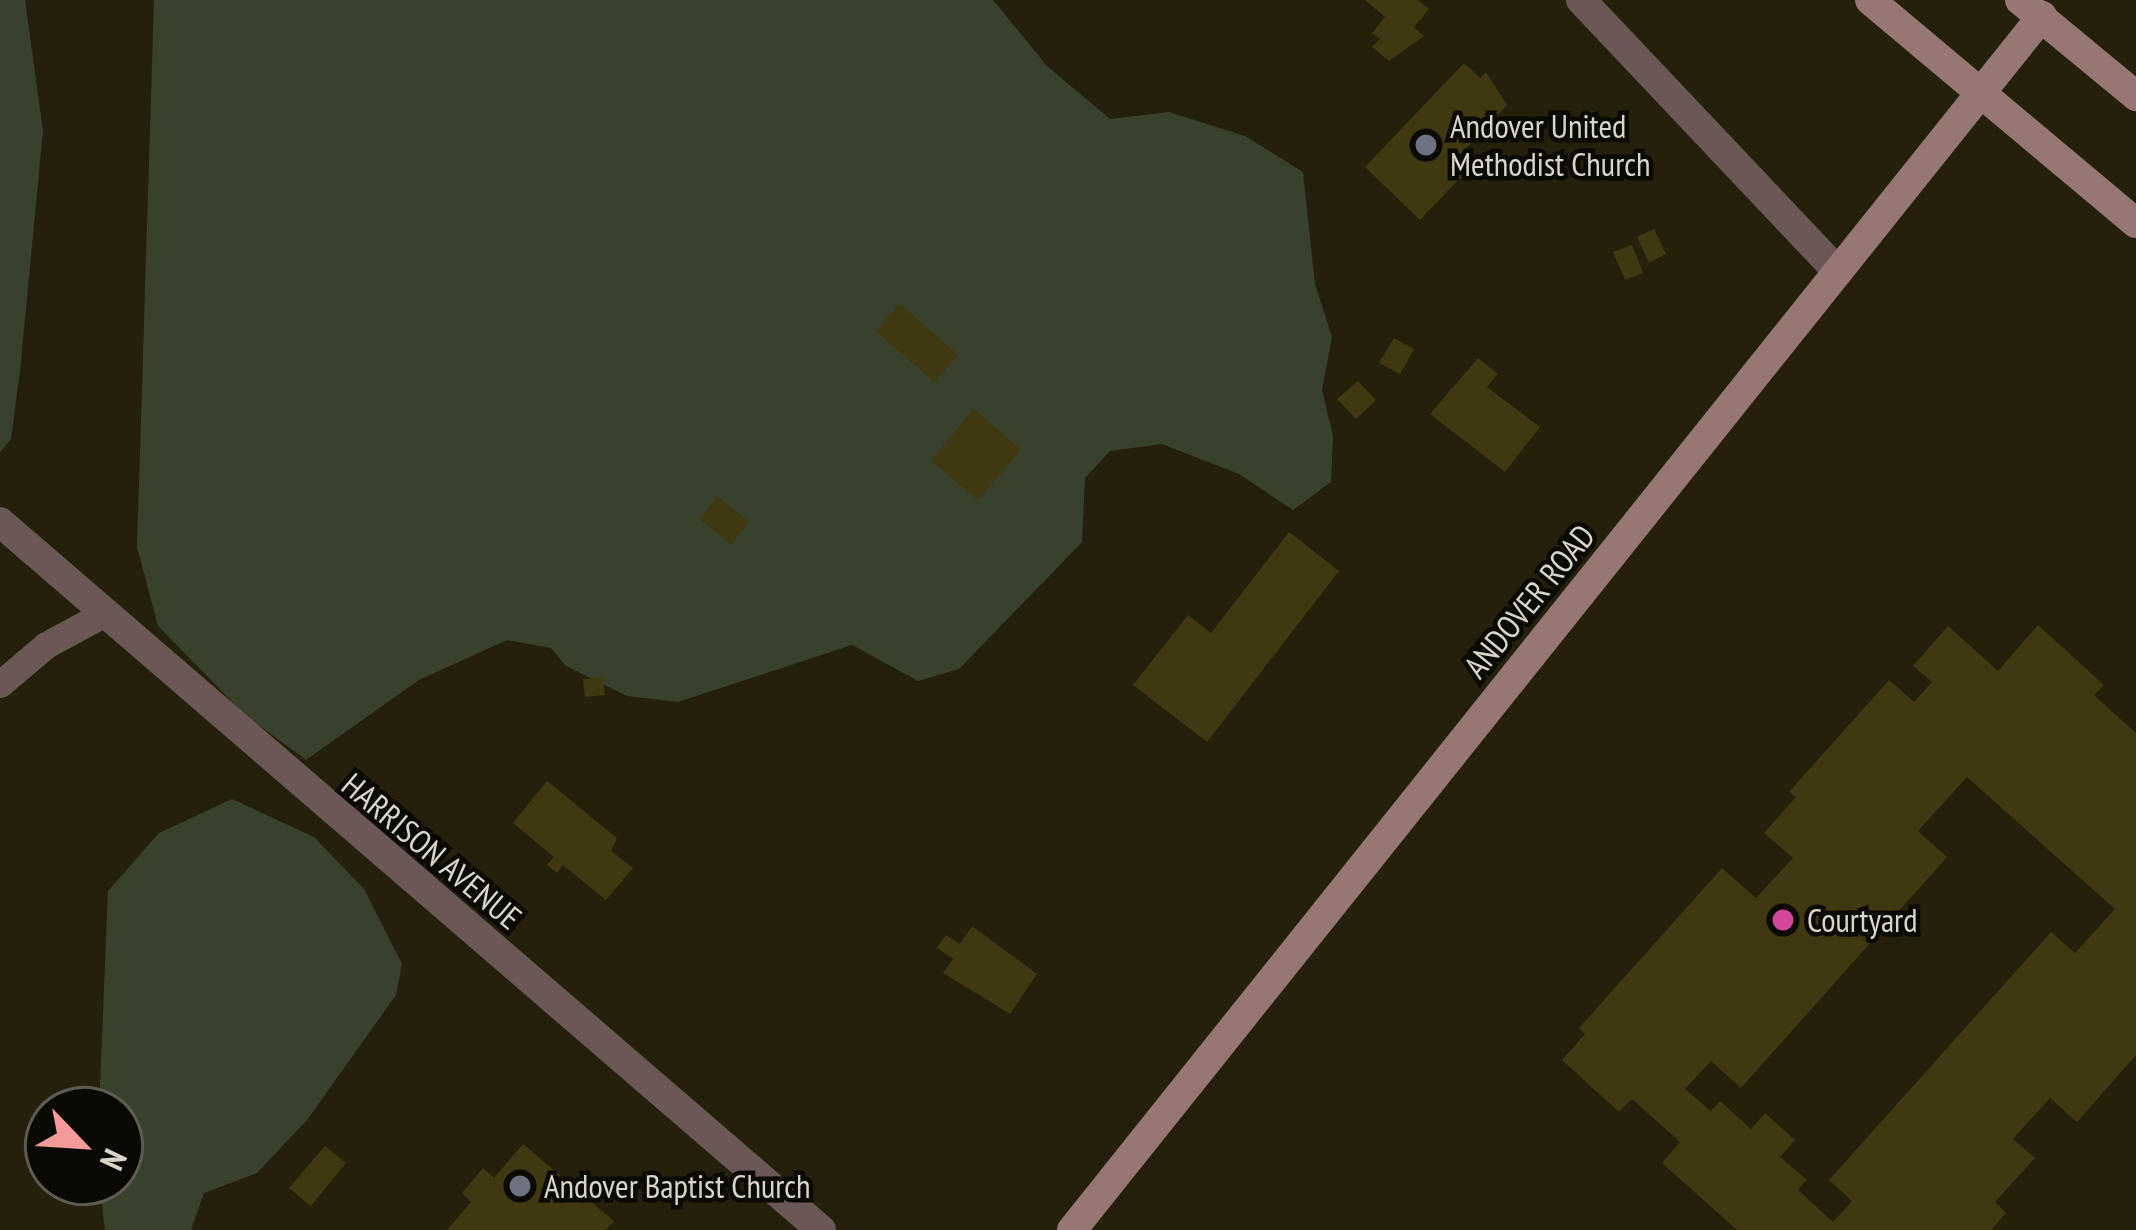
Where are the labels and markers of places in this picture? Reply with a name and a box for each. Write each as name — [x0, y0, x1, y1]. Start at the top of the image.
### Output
place label: Andover United Methodist Church — [1450, 106, 1650, 184]
marker: Andover United Methodist Church — [1413, 132, 1439, 158]
place label: Courtyard — [1807, 900, 1917, 940]
marker: Courtyard — [1770, 907, 1796, 933]
place label: Andover Baptist Church — [544, 1166, 811, 1206]
marker: Andover Baptist Church — [507, 1173, 533, 1199]

